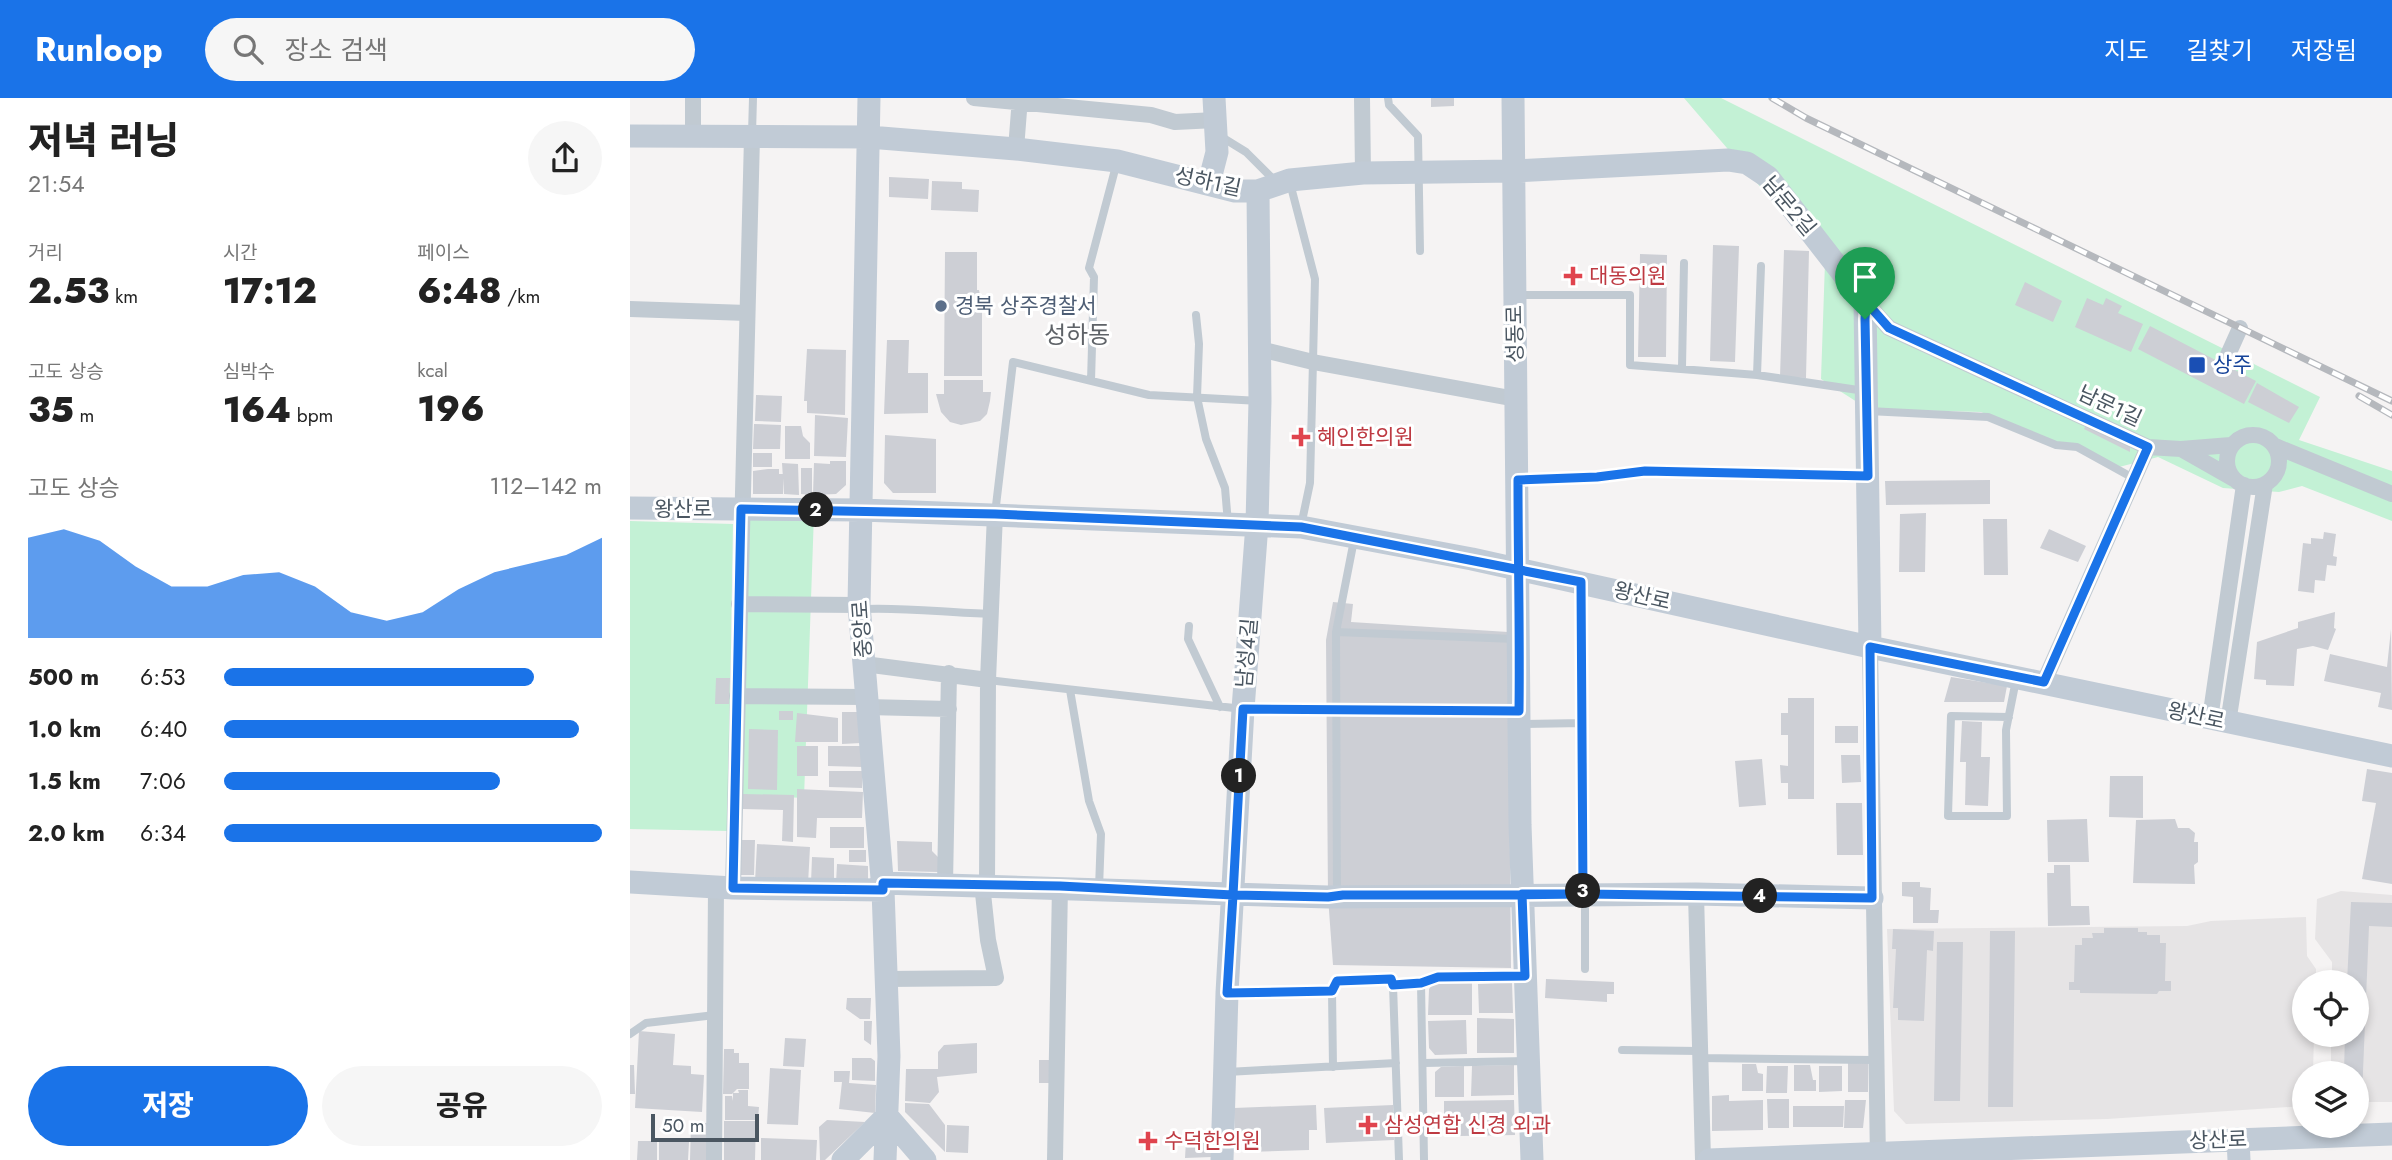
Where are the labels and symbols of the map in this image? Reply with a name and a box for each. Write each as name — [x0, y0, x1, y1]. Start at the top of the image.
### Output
street label: 성하1길 — [1172, 160, 1244, 204]
street label: 남문2길 — [1755, 170, 1823, 242]
pin — [1835, 247, 1895, 319]
place label: 대동의원 — [1589, 261, 1666, 291]
marker: 대동의원 — [1563, 266, 1583, 286]
place label: 경북 상주경찰서 — [955, 291, 1097, 321]
marker: 경북 상주경찰서 — [933, 298, 949, 314]
street label: 성동로 — [1499, 305, 1531, 363]
district label: 성하동 — [1044, 317, 1110, 352]
place label: 상주 — [2213, 350, 2252, 380]
marker: 상주 — [2187, 355, 2207, 375]
street label: 남문1길 — [2073, 378, 2147, 434]
place label: 혜인한의원 — [1317, 422, 1414, 452]
marker: 혜인한의원 — [1291, 427, 1311, 447]
pin: 2 — [798, 492, 834, 528]
street label: 왕산로 — [654, 494, 712, 524]
street label: 왕산로 — [1610, 575, 1674, 617]
street label: 중앙로 — [845, 599, 879, 659]
street label: 남성4길 — [1229, 617, 1265, 689]
street label: 왕산로 — [2165, 695, 2227, 737]
pin: 1 — [1222, 758, 1256, 794]
pin: 3 — [1566, 874, 1600, 908]
pin: 4 — [1742, 878, 1778, 914]
place label: 삼성연합 신경 외과 — [1384, 1110, 1551, 1140]
scale bar — [651, 1111, 760, 1143]
marker: 삼성연합 신경 외과 — [1358, 1115, 1378, 1135]
street label: 상산로 — [2189, 1124, 2247, 1156]
place label: 수덕한의원 — [1164, 1126, 1261, 1156]
marker: 수덕한의원 — [1138, 1131, 1158, 1151]

